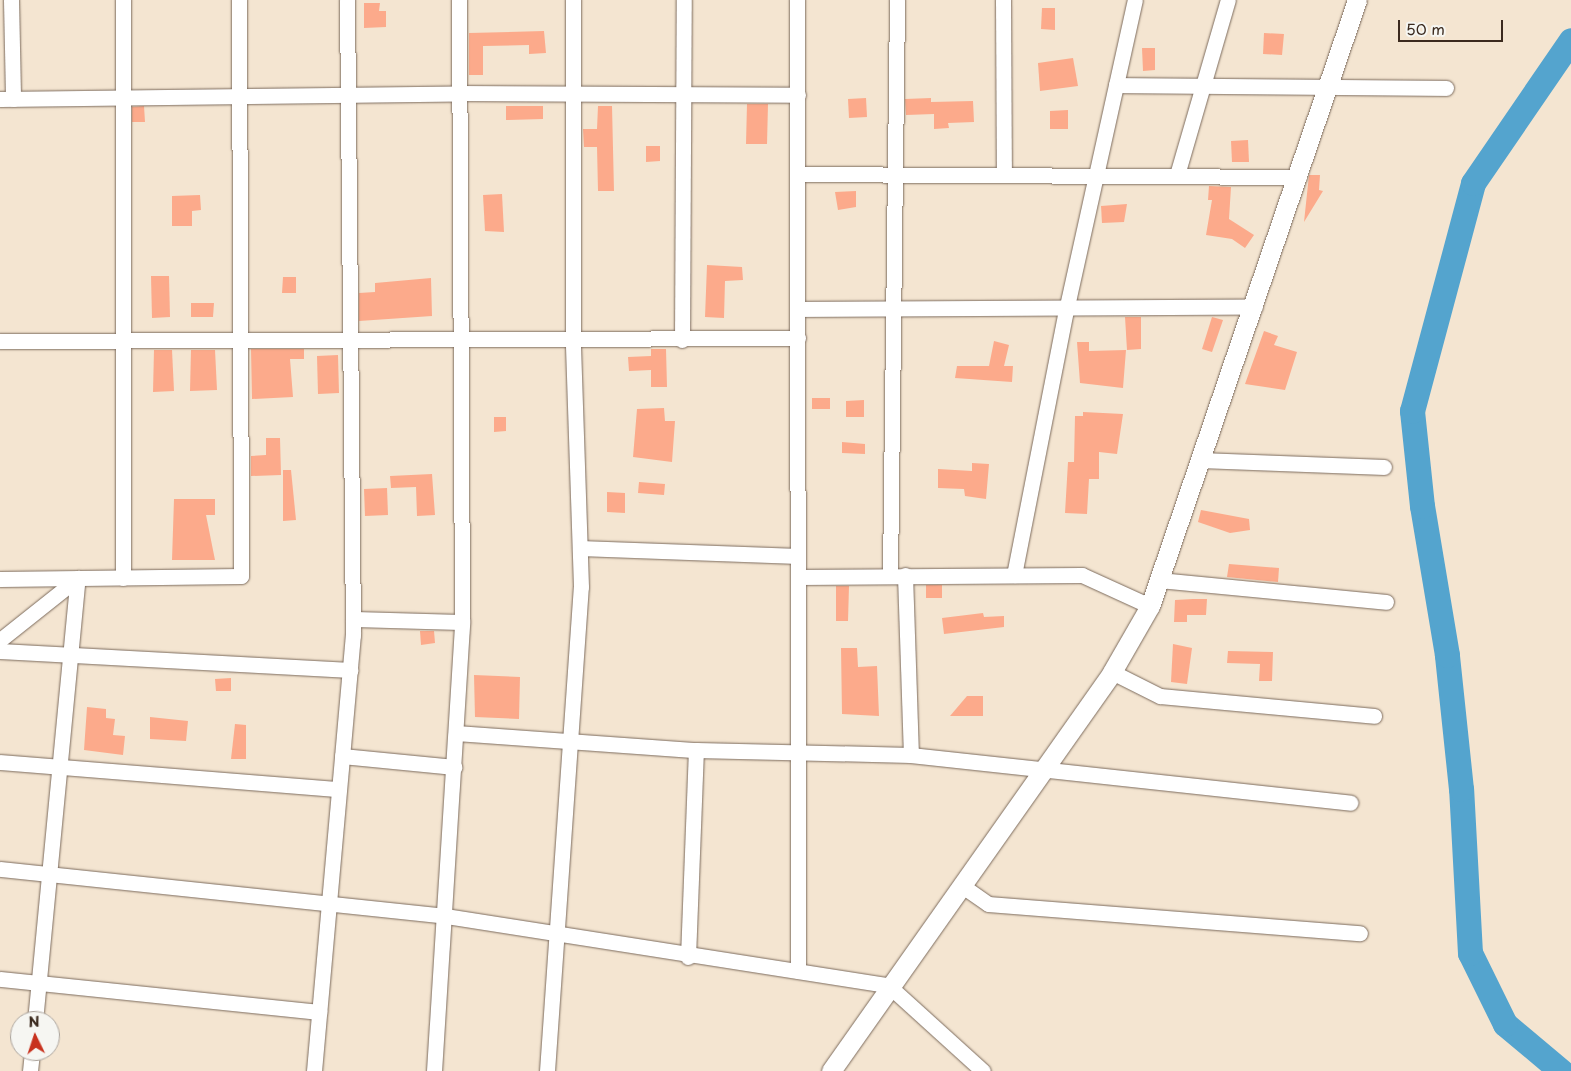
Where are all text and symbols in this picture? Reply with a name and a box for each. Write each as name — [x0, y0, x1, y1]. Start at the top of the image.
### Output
scale bar — [1401, 10, 1506, 42]
text: 50 m — [1406, 17, 1445, 40]
north arrow — [10, 1011, 60, 1061]
text: N — [28, 1011, 40, 1032]

